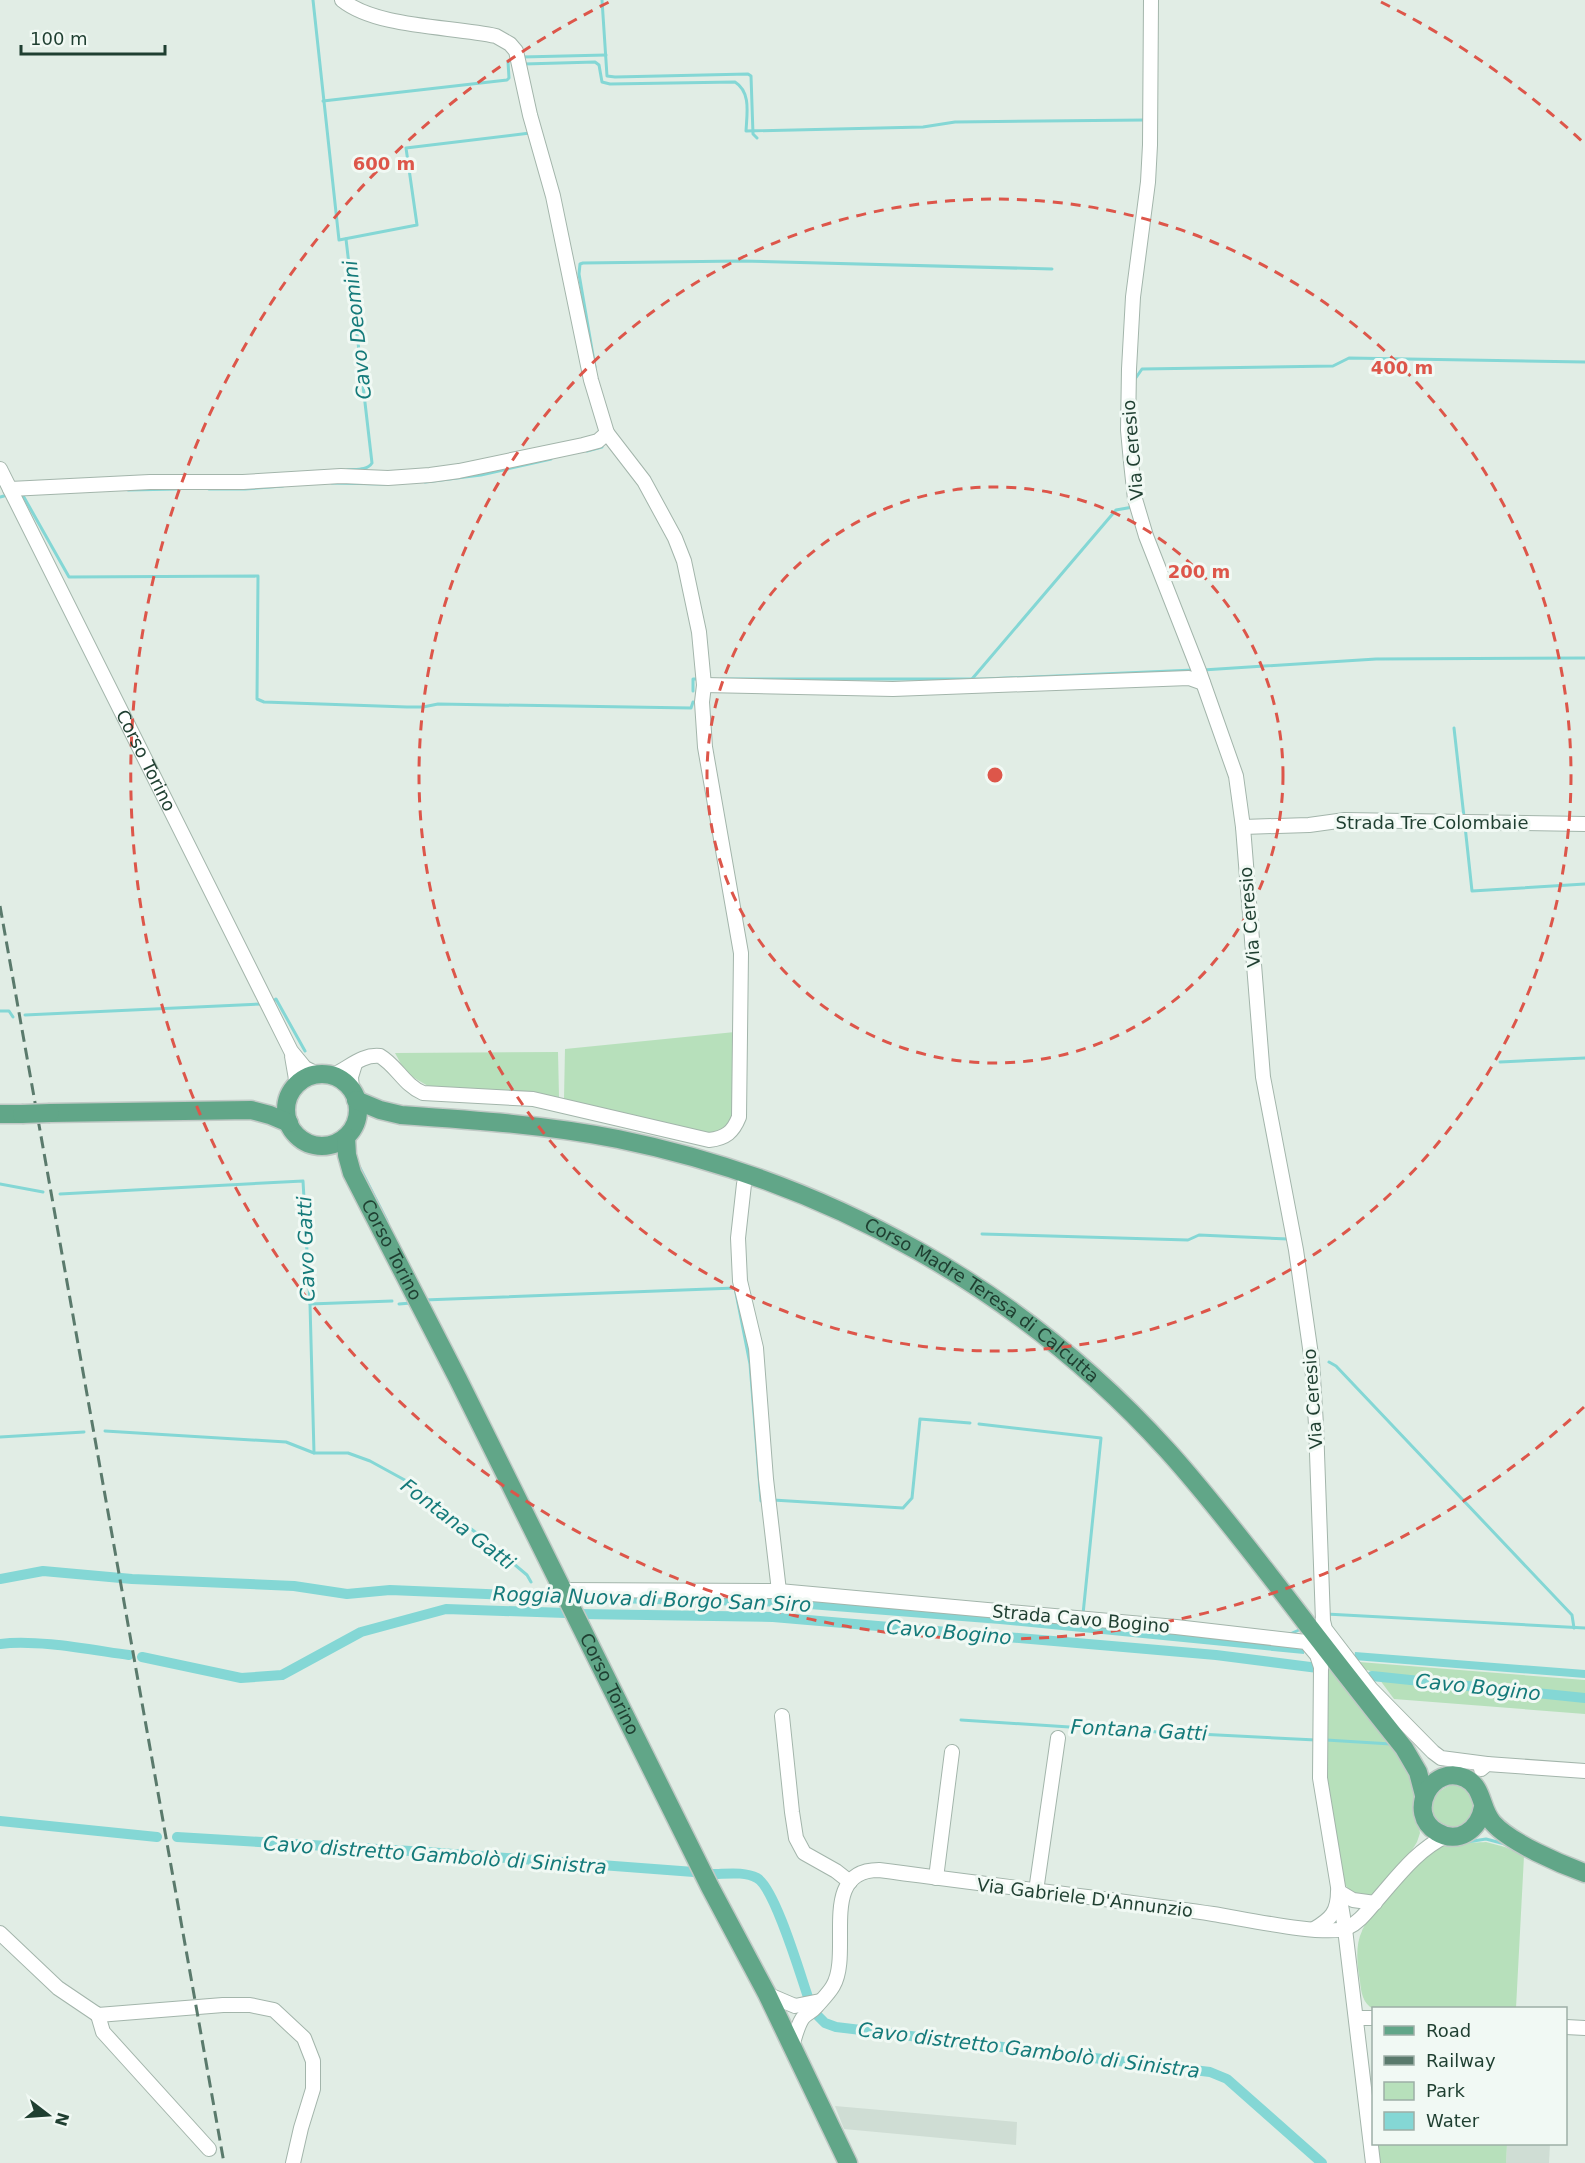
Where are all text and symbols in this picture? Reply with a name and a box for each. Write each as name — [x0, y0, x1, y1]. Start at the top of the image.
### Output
scale bar — [21, 18, 165, 56]
text: 100 m — [30, 28, 88, 49]
text: 600 m — [353, 153, 415, 174]
water label: Cavo Deomini — [338, 259, 376, 401]
text: 400 m — [1371, 357, 1433, 378]
street label: Via Ceresio — [1118, 399, 1147, 501]
text: 200 m — [1168, 561, 1230, 582]
street label: Corso Torino — [112, 706, 180, 815]
centre of rings — [985, 765, 1005, 785]
street label: Strada Tre Colombaie — [1336, 812, 1528, 833]
street label: Via Ceresio — [1235, 866, 1264, 968]
water label: Cavo Gatti — [292, 1195, 320, 1302]
street label: Corso Torino — [357, 1195, 427, 1304]
street label: Corso Madre Teresa di Calcutta — [861, 1213, 1104, 1387]
street label: Via Ceresio — [1299, 1348, 1326, 1450]
water label: Fontana Gatti — [396, 1473, 520, 1575]
water label: Roggia Nuova di Borgo San Siro — [492, 1581, 812, 1617]
street label: Strada Cavo Bogino — [991, 1600, 1171, 1637]
water label: Cavo Bogino — [885, 1615, 1013, 1649]
street label: Corso Torino — [576, 1630, 644, 1738]
water label: Cavo Bogino — [1414, 1668, 1542, 1706]
water label: Fontana Gatti — [1070, 1714, 1208, 1746]
water label: Cavo distretto Gambolò di Sinistra — [263, 1831, 607, 1879]
street label: Via Gabriele D'Annunzio — [976, 1874, 1194, 1921]
legend — [1372, 2007, 1567, 2145]
water label: Cavo distretto Gambolò di Sinistra — [857, 2017, 1201, 2083]
text: Road — [1426, 2020, 1471, 2041]
text: Railway — [1426, 2050, 1496, 2071]
text: Park — [1426, 2080, 1465, 2101]
north arrow — [18, 2085, 78, 2145]
text: N — [51, 2110, 73, 2128]
text: Water — [1426, 2110, 1480, 2131]

